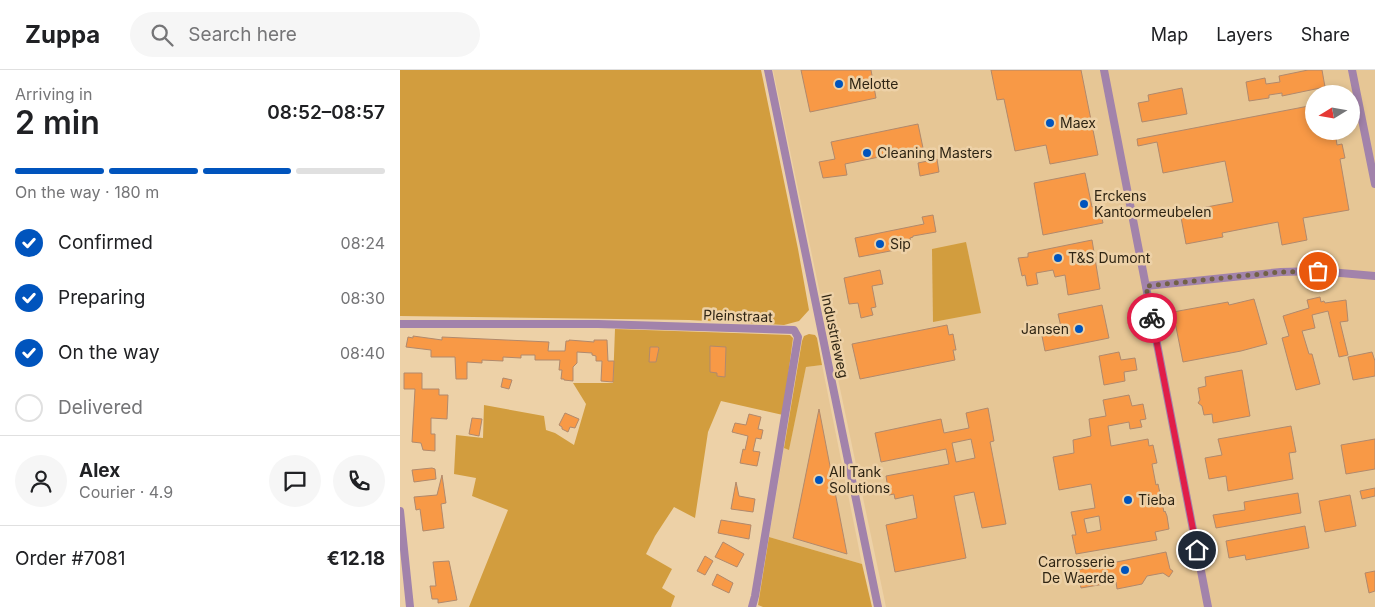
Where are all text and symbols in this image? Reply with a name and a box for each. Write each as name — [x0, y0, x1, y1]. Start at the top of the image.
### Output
search box — [130, 12, 480, 57]
text: Zuppa — [25, 20, 100, 49]
icon: search — [148, 21, 176, 49]
text: Search here — [188, 23, 297, 46]
text: Map — [1151, 24, 1188, 45]
text: Layers — [1216, 24, 1273, 45]
text: Share — [1301, 24, 1350, 45]
place label: Melotte — [849, 75, 898, 92]
marker: Melotte — [833, 78, 845, 90]
text: Arriving in — [15, 84, 92, 104]
north arrow — [1305, 85, 1360, 140]
map controls — [1305, 85, 1360, 140]
text: 08:52–08:57 — [267, 101, 385, 124]
text: 2 min — [15, 103, 100, 142]
place label: Maex — [1060, 114, 1096, 131]
marker: Maex — [1044, 117, 1056, 129]
place label: Cleaning Masters — [877, 144, 992, 161]
marker: Cleaning Masters — [861, 147, 873, 159]
text: On the way · 180 m — [15, 182, 159, 202]
place label: Erckens Kantoormeubelen — [1094, 187, 1212, 220]
marker: Erckens Kantoormeubelen — [1078, 198, 1090, 210]
icon: check — [15, 229, 43, 257]
text: Confirmed — [58, 231, 153, 254]
text: 08:24 — [341, 233, 385, 253]
place label: Sip — [890, 235, 911, 252]
marker: Sip — [874, 238, 886, 250]
place label: T&S Dumont — [1068, 249, 1151, 266]
pin — [1297, 250, 1339, 292]
marker: T&S Dumont — [1052, 252, 1064, 264]
icon: bag — [1304, 257, 1332, 285]
icon: check — [15, 284, 43, 312]
text: Preparing — [58, 286, 145, 309]
text: 08:30 — [340, 288, 385, 308]
street label: Industrieweg — [818, 292, 853, 380]
courier — [1127, 293, 1177, 343]
icon: bike — [1138, 304, 1166, 332]
street label: Pleinstraat — [703, 306, 774, 325]
place label: Jansen — [1021, 320, 1069, 337]
marker: Jansen — [1073, 323, 1085, 335]
icon: check — [15, 339, 43, 367]
text: On the way — [58, 341, 160, 364]
text: 08:40 — [340, 343, 385, 363]
text: Delivered — [58, 396, 143, 419]
button: person — [15, 455, 67, 507]
button: chat — [269, 455, 321, 507]
button: phone — [333, 455, 385, 507]
text: Alex — [79, 459, 120, 482]
place label: All Tank Solutions — [829, 463, 890, 496]
marker: All Tank Solutions — [813, 474, 825, 486]
text: Courier · 4.9 — [79, 482, 173, 502]
place label: Tieba — [1138, 491, 1175, 508]
marker: Tieba — [1122, 494, 1134, 506]
pin — [1176, 529, 1218, 571]
icon: home — [1183, 536, 1211, 564]
text: Order #7081 — [15, 547, 126, 570]
text: €12.18 — [327, 547, 385, 570]
place label: Carrosserie De Waerde — [1038, 553, 1115, 586]
marker: Carrosserie De Waerde — [1119, 564, 1131, 576]

